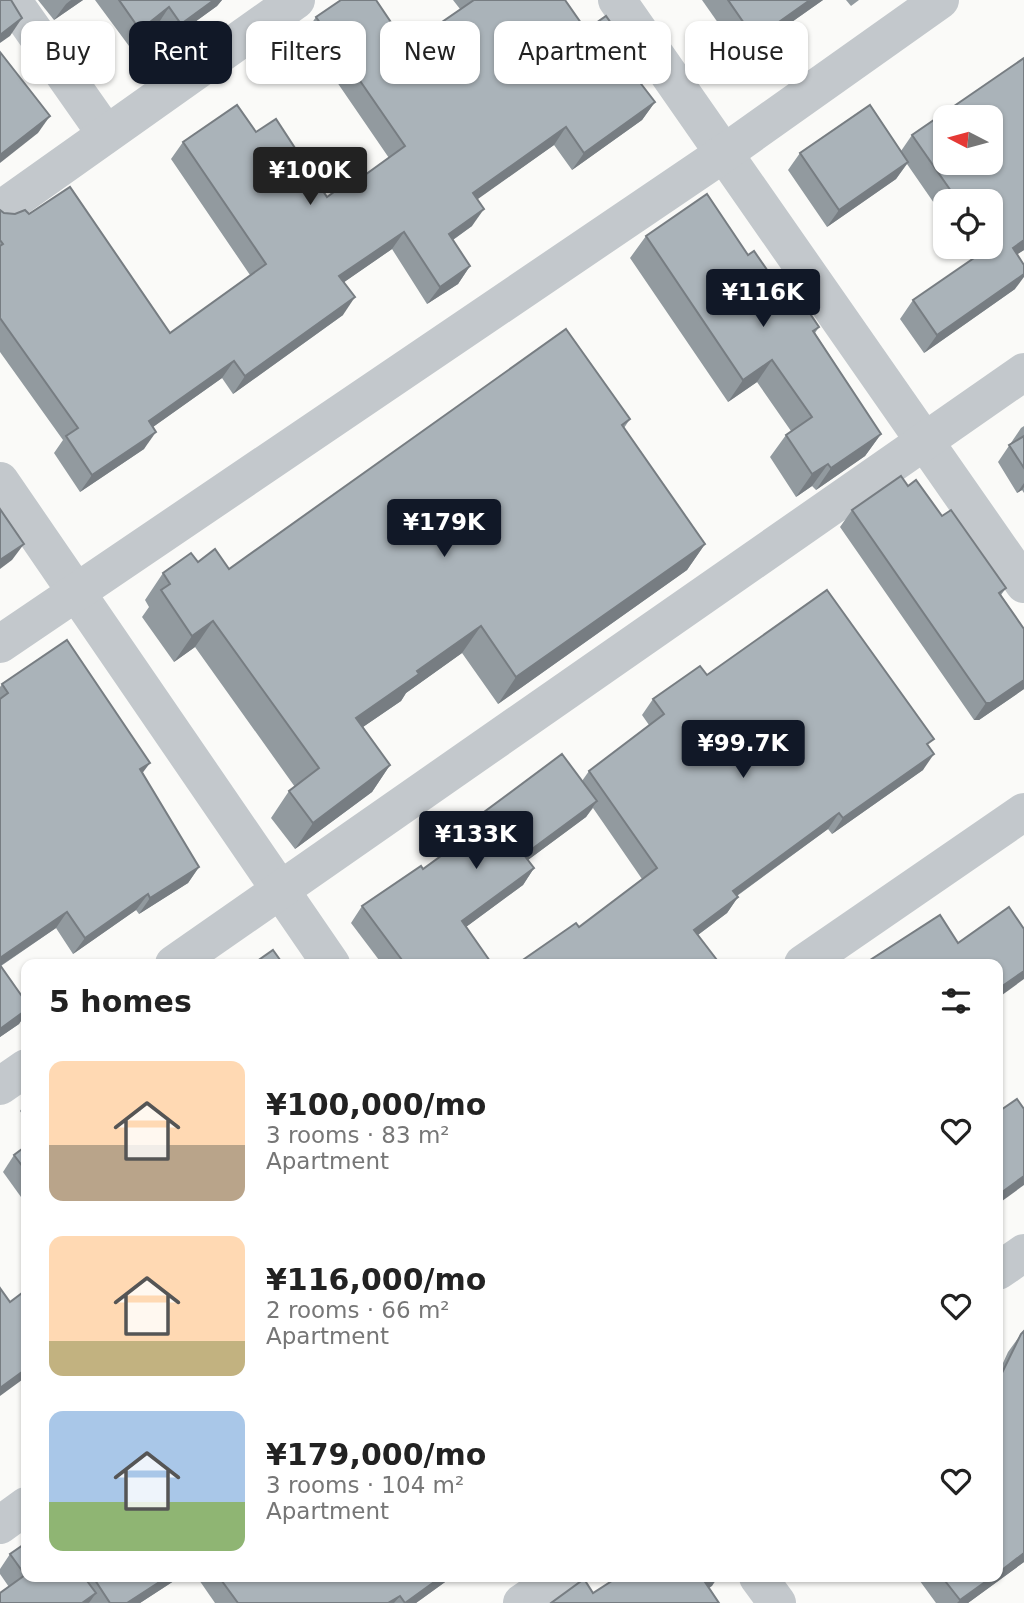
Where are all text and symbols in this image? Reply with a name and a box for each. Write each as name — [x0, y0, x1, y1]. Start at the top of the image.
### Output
chip: Buy — [21, 21, 115, 84]
chip: Rent — [129, 21, 232, 84]
chip: Filters — [246, 21, 366, 84]
chip: New — [380, 21, 480, 84]
chip: Apartment — [494, 21, 671, 84]
chip: House — [685, 21, 808, 84]
north arrow — [933, 105, 1003, 175]
map controls — [933, 105, 1003, 259]
pin: ¥100K — [261, 148, 359, 207]
text: ¥100K — [269, 157, 351, 183]
button: locate — [933, 189, 1003, 259]
pin: ¥116K — [714, 270, 812, 329]
text: ¥116K — [722, 279, 804, 305]
pin: ¥179K — [395, 500, 493, 559]
text: ¥179K — [403, 509, 485, 535]
pin: ¥99.7K — [686, 720, 800, 780]
text: ¥99.7K — [698, 730, 788, 756]
pin: ¥133K — [427, 812, 525, 871]
text: ¥133K — [435, 821, 517, 847]
icon: filters — [937, 982, 975, 1020]
text: 5 homes — [49, 984, 192, 1019]
text: ¥100,000/mo — [266, 1087, 486, 1122]
icon: home — [105, 1089, 189, 1173]
icon: heart — [937, 1112, 975, 1150]
text: 3 rooms · 83 m² — [266, 1122, 450, 1148]
text: Apartment — [266, 1148, 389, 1174]
text: ¥116,000/mo — [266, 1262, 486, 1297]
icon: home — [105, 1264, 189, 1348]
icon: heart — [937, 1287, 975, 1325]
text: 2 rooms · 66 m² — [266, 1297, 450, 1323]
text: Apartment — [266, 1323, 389, 1349]
text: ¥179,000/mo — [266, 1437, 486, 1472]
icon: home — [105, 1439, 189, 1523]
icon: heart — [937, 1462, 975, 1500]
text: 3 rooms · 104 m² — [266, 1472, 464, 1498]
text: Apartment — [266, 1498, 389, 1524]

